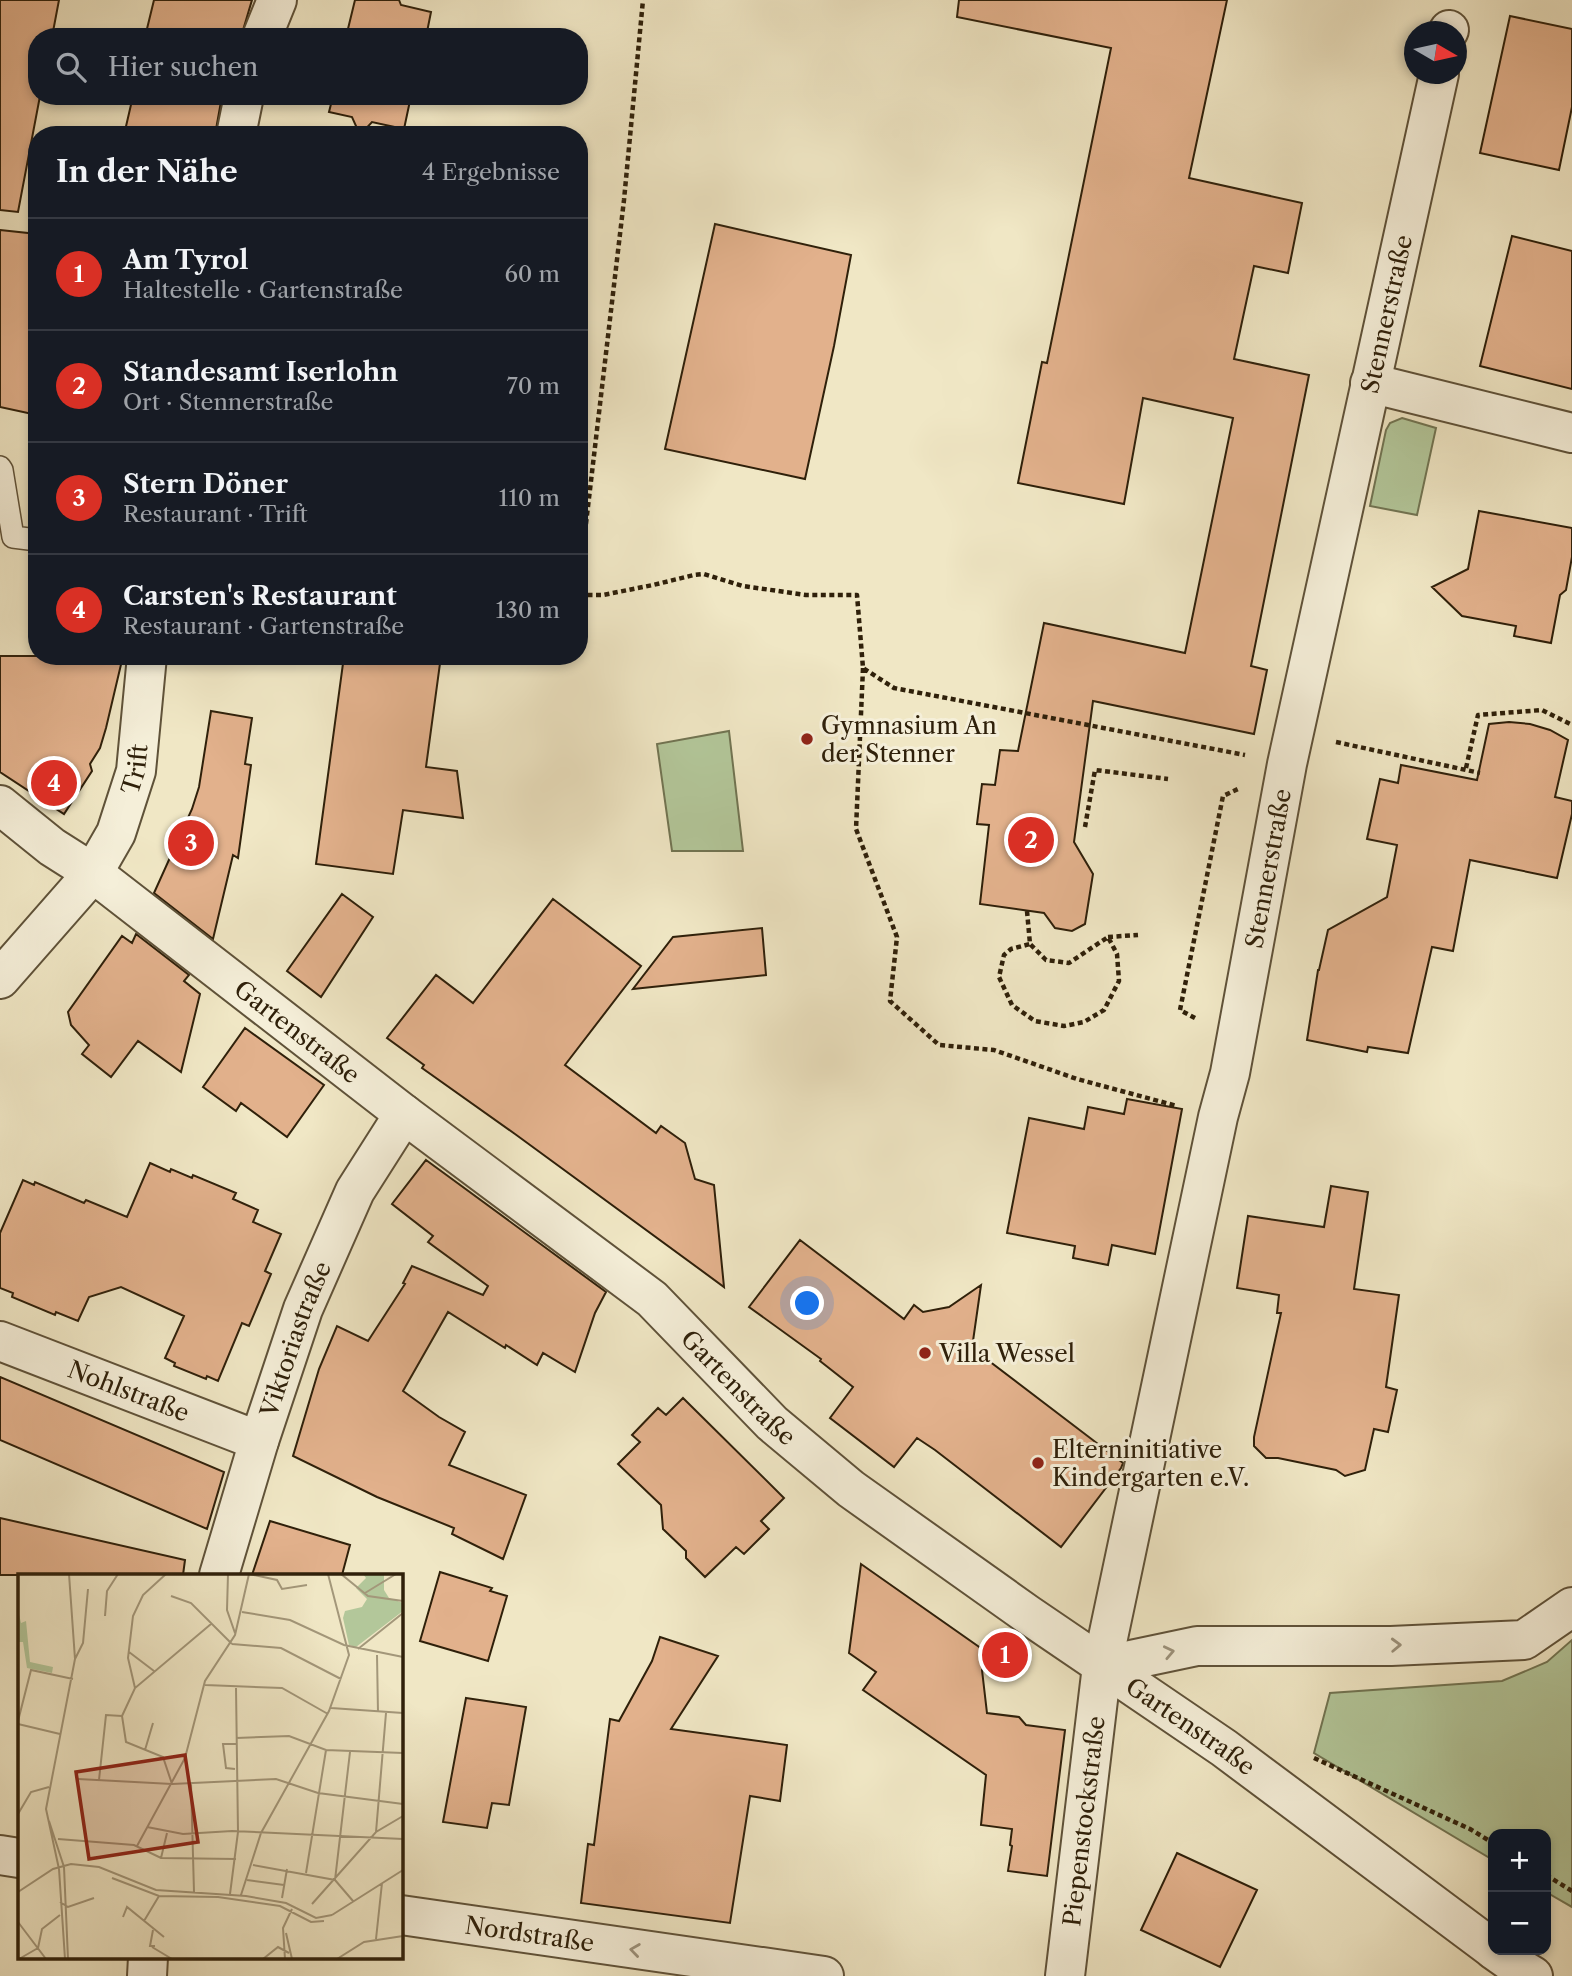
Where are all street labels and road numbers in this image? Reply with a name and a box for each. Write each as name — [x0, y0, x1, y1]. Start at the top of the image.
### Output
street label: Stennerstraße — [1355, 232, 1418, 396]
street label: Trift — [115, 742, 153, 798]
street label: Stennerstraße — [1239, 786, 1297, 950]
street label: Gartenstraße — [229, 974, 366, 1089]
street label: Viktoriastraße — [253, 1257, 337, 1421]
street label: Gartenstraße — [675, 1324, 802, 1451]
street label: Nohlstraße — [64, 1354, 194, 1427]
street label: Gartenstraße — [1121, 1671, 1261, 1781]
street label: Piepenstockstraße — [1057, 1714, 1110, 1928]
street label: Nordstraße — [463, 1910, 596, 1957]

